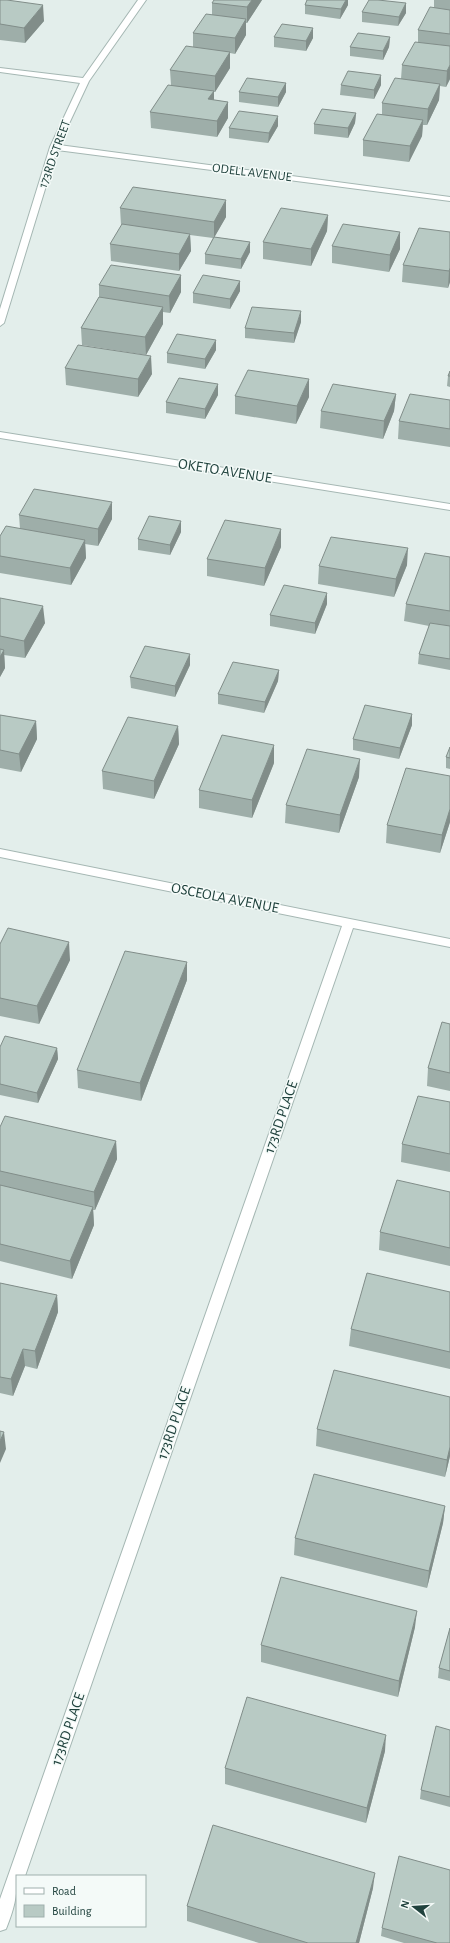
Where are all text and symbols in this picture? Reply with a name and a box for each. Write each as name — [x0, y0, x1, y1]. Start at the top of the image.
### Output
street label: 173RD STREET — [37, 118, 74, 190]
street label: ODELL AVENUE — [212, 162, 292, 184]
street label: OKETO AVENUE — [177, 456, 273, 486]
street label: OSCEOLA AVENUE — [170, 880, 280, 916]
street label: 173RD PLACE — [262, 1079, 300, 1155]
street label: 173RD PLACE — [155, 1385, 193, 1461]
street label: 173RD PLACE — [49, 1691, 87, 1767]
legend — [16, 1875, 146, 1927]
text: Road — [52, 1885, 76, 1897]
north arrow — [394, 1887, 434, 1927]
text: N — [399, 1899, 411, 1909]
text: Building — [52, 1905, 92, 1917]

